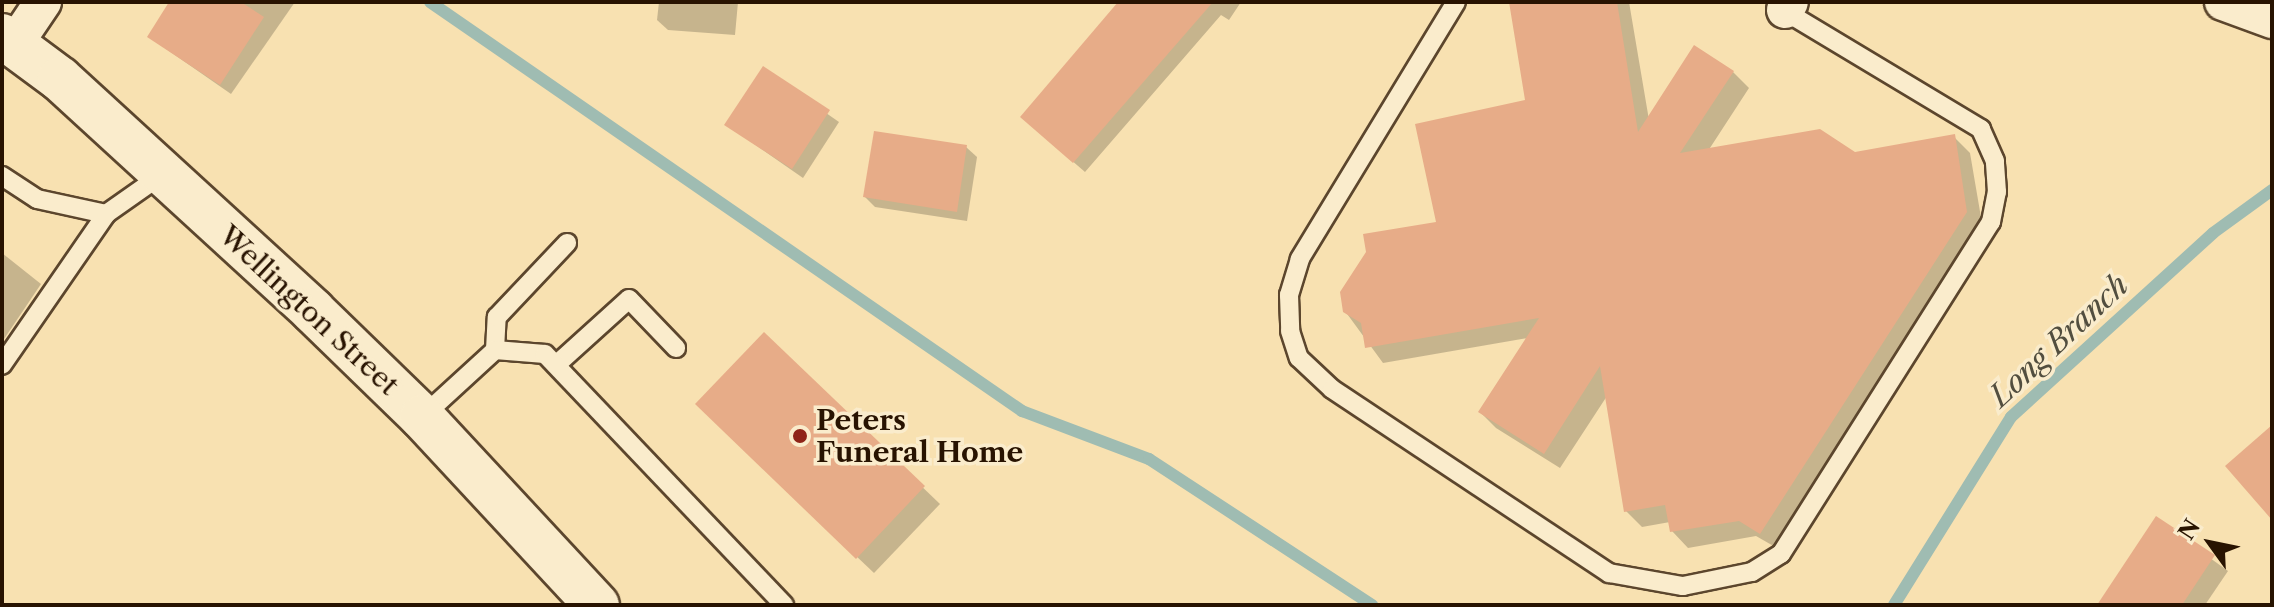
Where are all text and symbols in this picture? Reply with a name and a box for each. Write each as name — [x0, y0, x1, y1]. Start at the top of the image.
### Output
street label: Wellington Street — [212, 218, 406, 402]
water label: Long Branch — [1982, 268, 2136, 414]
place label: Peters Funeral Home — [816, 403, 1023, 469]
marker: Peters Funeral Home — [791, 427, 809, 445]
north arrow — [2170, 503, 2250, 583]
text: N — [2173, 514, 2206, 545]

